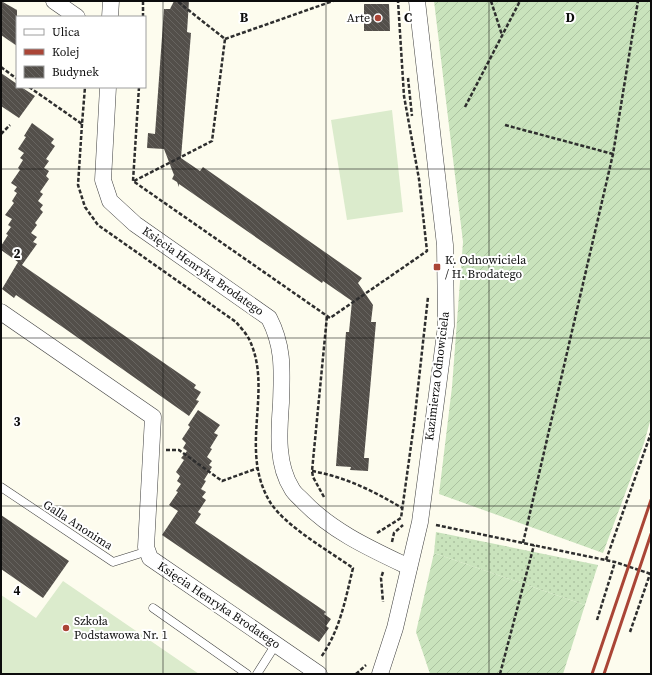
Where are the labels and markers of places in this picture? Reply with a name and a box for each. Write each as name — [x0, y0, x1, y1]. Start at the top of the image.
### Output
place label: Arte — [347, 10, 370, 26]
marker: Arte — [373, 13, 383, 23]
place label: K. Odnowiciela / H. Brodatego — [445, 252, 527, 282]
marker: K. Odnowiciela / H. Brodatego — [432, 262, 442, 272]
place label: Szkoła Podstawowa Nr. 1 — [74, 613, 168, 643]
marker: Szkoła Podstawowa Nr. 1 — [61, 623, 71, 633]

